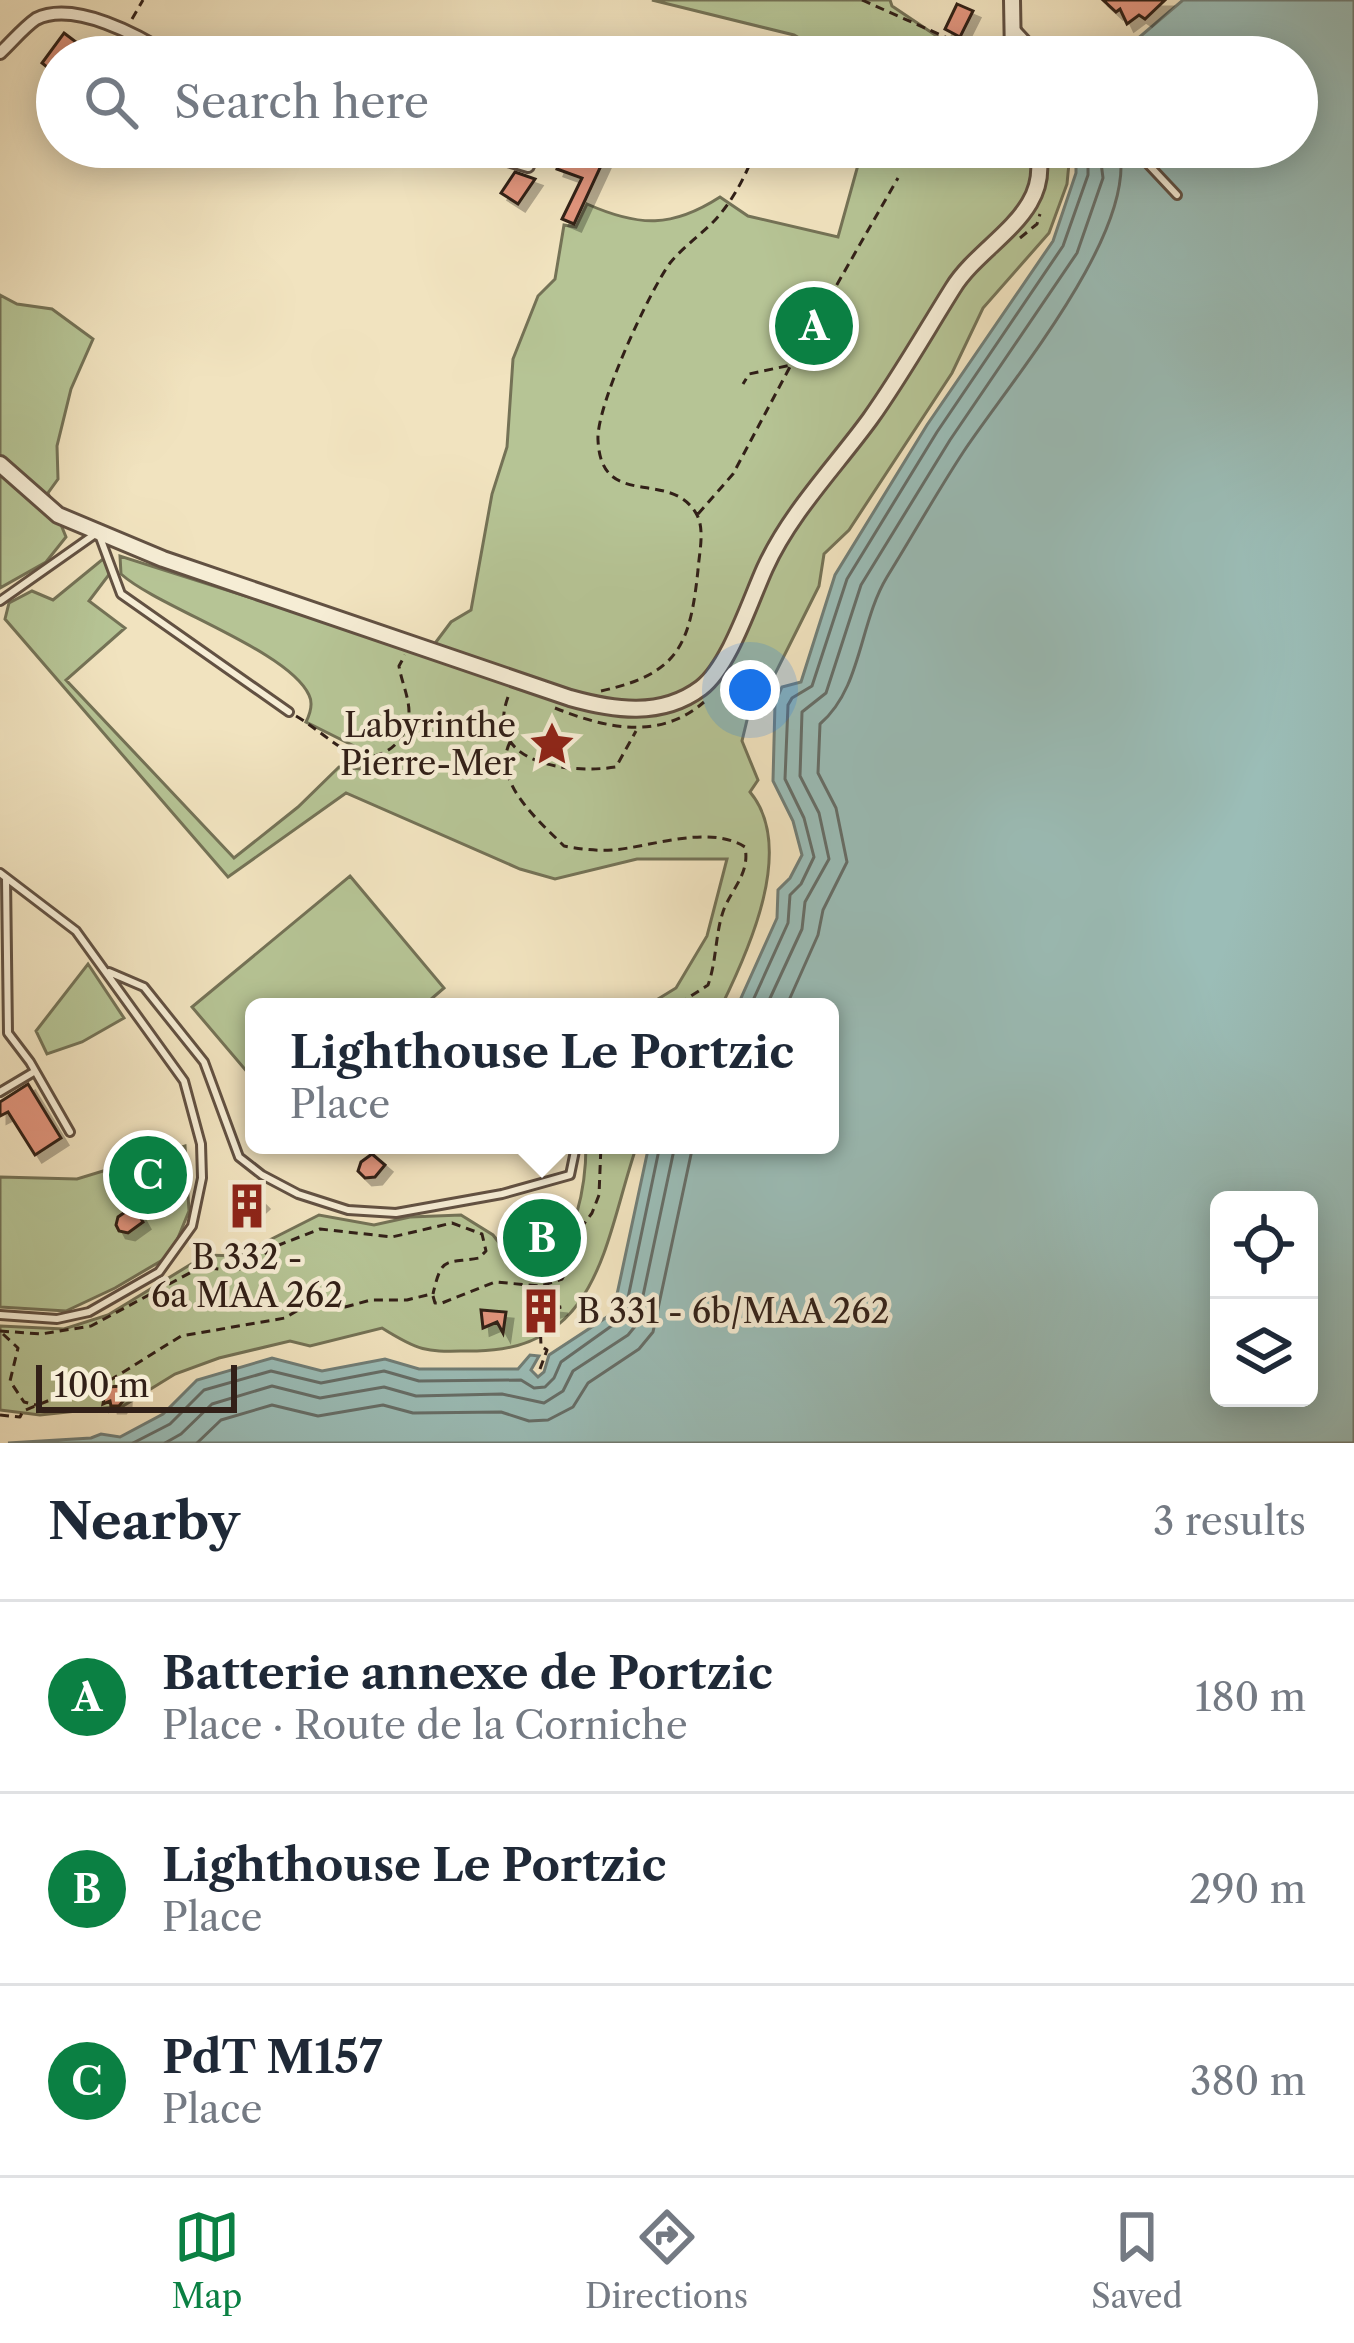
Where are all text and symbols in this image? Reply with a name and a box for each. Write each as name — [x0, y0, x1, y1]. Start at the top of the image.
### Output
search box — [36, 36, 1318, 168]
icon: search — [78, 69, 144, 135]
text: Search here — [174, 74, 429, 130]
pin: A — [775, 281, 853, 371]
your location — [720, 660, 780, 720]
place label: Labyrinthe Pierre-Mer — [340, 705, 516, 784]
place icon: Labyrinthe Pierre-Mer — [527, 719, 577, 769]
popup — [245, 998, 839, 1154]
text: Lighthouse Le Portzic — [290, 1024, 794, 1080]
text: Place — [290, 1080, 390, 1128]
pin: C — [109, 1130, 187, 1220]
building icon: B 332 - 6a MAA 262 — [222, 1181, 272, 1231]
map controls — [1210, 1191, 1318, 1407]
button: locate — [1210, 1191, 1318, 1299]
pin: B — [503, 1193, 581, 1283]
place label: B 332 - 6a MAA 262 — [151, 1237, 343, 1316]
building icon: B 331 - 6b/MAA 262 — [516, 1286, 566, 1336]
place label: B 331 - 6b/MAA 262 — [577, 1291, 890, 1332]
button: layers — [1210, 1299, 1318, 1407]
scale bar — [36, 1359, 237, 1412]
text: 100 m — [54, 1365, 149, 1406]
text: Nearby — [48, 1490, 240, 1552]
text: 3 results — [1153, 1497, 1306, 1545]
text: Batterie annexe de Portzic — [162, 1645, 773, 1701]
text: A — [72, 1673, 102, 1721]
text: 180 m — [1195, 1673, 1306, 1721]
text: Place · Route de la Corniche — [162, 1701, 688, 1749]
text: Lighthouse Le Portzic — [162, 1837, 666, 1893]
text: B — [73, 1865, 102, 1913]
text: 290 m — [1189, 1865, 1306, 1913]
text: Place — [162, 1893, 262, 1941]
text: PdT M157 — [162, 2029, 383, 2085]
text: C — [71, 2057, 103, 2105]
text: 380 m — [1190, 2057, 1306, 2105]
text: Place — [162, 2085, 262, 2133]
tab: Map — [171, 2204, 242, 2317]
tab: Directions — [585, 2204, 748, 2317]
tab: Saved — [1091, 2204, 1183, 2317]

